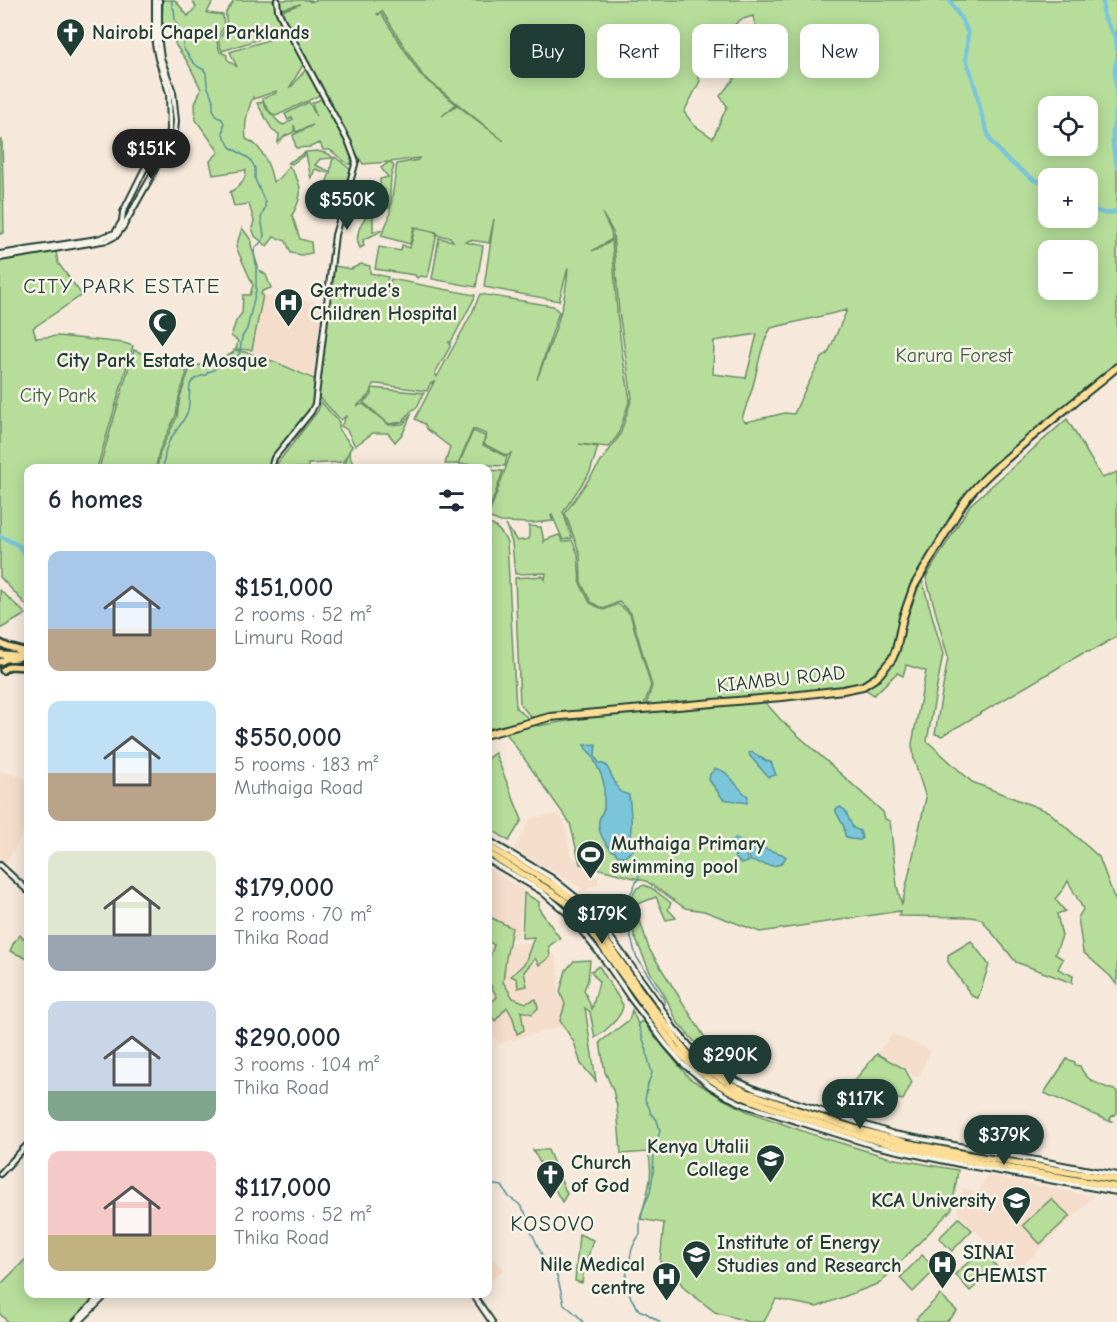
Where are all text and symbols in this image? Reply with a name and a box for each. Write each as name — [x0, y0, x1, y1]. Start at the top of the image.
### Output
church icon: Nairobi Chapel Parklands — [55, 16, 87, 58]
place label: Nairobi Chapel Parklands — [92, 21, 309, 44]
chip: Buy — [510, 24, 585, 78]
chip: Rent — [597, 24, 680, 78]
chip: Filters — [692, 24, 788, 78]
chip: New — [800, 24, 879, 78]
map controls — [1038, 96, 1098, 300]
button: locate — [1038, 96, 1098, 156]
pin: $151K — [109, 129, 193, 180]
text: $151K — [126, 137, 176, 160]
button: + — [1038, 168, 1098, 228]
pin: $550K — [305, 180, 389, 231]
text: $550K — [319, 188, 375, 211]
button: − — [1038, 240, 1098, 300]
district label: CITY PARK ESTATE — [23, 274, 221, 298]
place label: Gertrude's Children Hospital — [310, 279, 457, 325]
hospital icon: Gertrude's Children Hospital — [273, 286, 305, 328]
mosque icon: City Park Estate Mosque — [146, 306, 178, 348]
park label: Karura Forest — [896, 344, 1014, 367]
place label: City Park Estate Mosque — [57, 349, 268, 372]
park label: City Park — [20, 384, 97, 407]
icon: filters — [435, 484, 468, 517]
text: 6 homes — [48, 485, 143, 515]
text: $151,000 — [234, 573, 333, 603]
icon: home — [96, 575, 168, 647]
text: 2 rooms · 52 m² — [234, 603, 371, 626]
text: Limuru Road — [234, 626, 343, 649]
street label: KIAMBU ROAD — [716, 661, 846, 697]
text: $550,000 — [234, 723, 342, 753]
icon: home — [96, 725, 168, 797]
text: 5 rooms · 183 m² — [234, 753, 379, 776]
text: Muthaiga Road — [234, 776, 363, 799]
place label: Muthaiga Primary swimming pool — [611, 832, 766, 878]
sports icon: Muthaiga Primary swimming pool — [574, 838, 606, 880]
text: $179,000 — [234, 873, 334, 903]
icon: home — [96, 875, 168, 947]
pin: $179K — [560, 894, 644, 945]
text: $179K — [577, 902, 627, 925]
text: 2 rooms · 70 m² — [234, 903, 371, 926]
text: Thika Road — [234, 926, 329, 949]
text: $290,000 — [234, 1023, 341, 1053]
icon: home — [96, 1025, 168, 1097]
pin: $290K — [688, 1035, 772, 1086]
text: $290K — [702, 1043, 758, 1066]
text: 3 rooms · 104 m² — [234, 1053, 379, 1076]
text: Thika Road — [234, 1076, 329, 1099]
pin: $117K — [818, 1079, 902, 1130]
text: $117K — [836, 1087, 884, 1110]
pin: $379K — [962, 1115, 1046, 1166]
text: $379K — [978, 1123, 1030, 1146]
place label: Kenya Utalii College — [647, 1135, 749, 1181]
school or university icon: Kenya Utalii College — [754, 1142, 786, 1184]
place label: Church of God — [571, 1151, 631, 1197]
church icon: Church of God — [534, 1158, 566, 1200]
text: $117,000 — [234, 1173, 331, 1203]
icon: home — [96, 1175, 168, 1247]
school or university icon: KCA University — [1001, 1184, 1033, 1226]
place label: KCA University — [871, 1189, 997, 1212]
text: 2 rooms · 52 m² — [234, 1203, 371, 1226]
district label: KOSOVO — [510, 1211, 596, 1237]
text: Thika Road — [234, 1226, 329, 1249]
place label: Institute of Energy Studies and Research — [717, 1231, 902, 1277]
school or university icon: Institute of Energy Studies and Research — [680, 1238, 712, 1280]
place label: SINAI CHEMIST — [963, 1241, 1047, 1287]
hospital icon: SINAI CHEMIST — [926, 1248, 958, 1290]
place label: Nile Medical centre — [540, 1253, 645, 1299]
hospital icon: Nile Medical centre — [650, 1260, 682, 1302]

